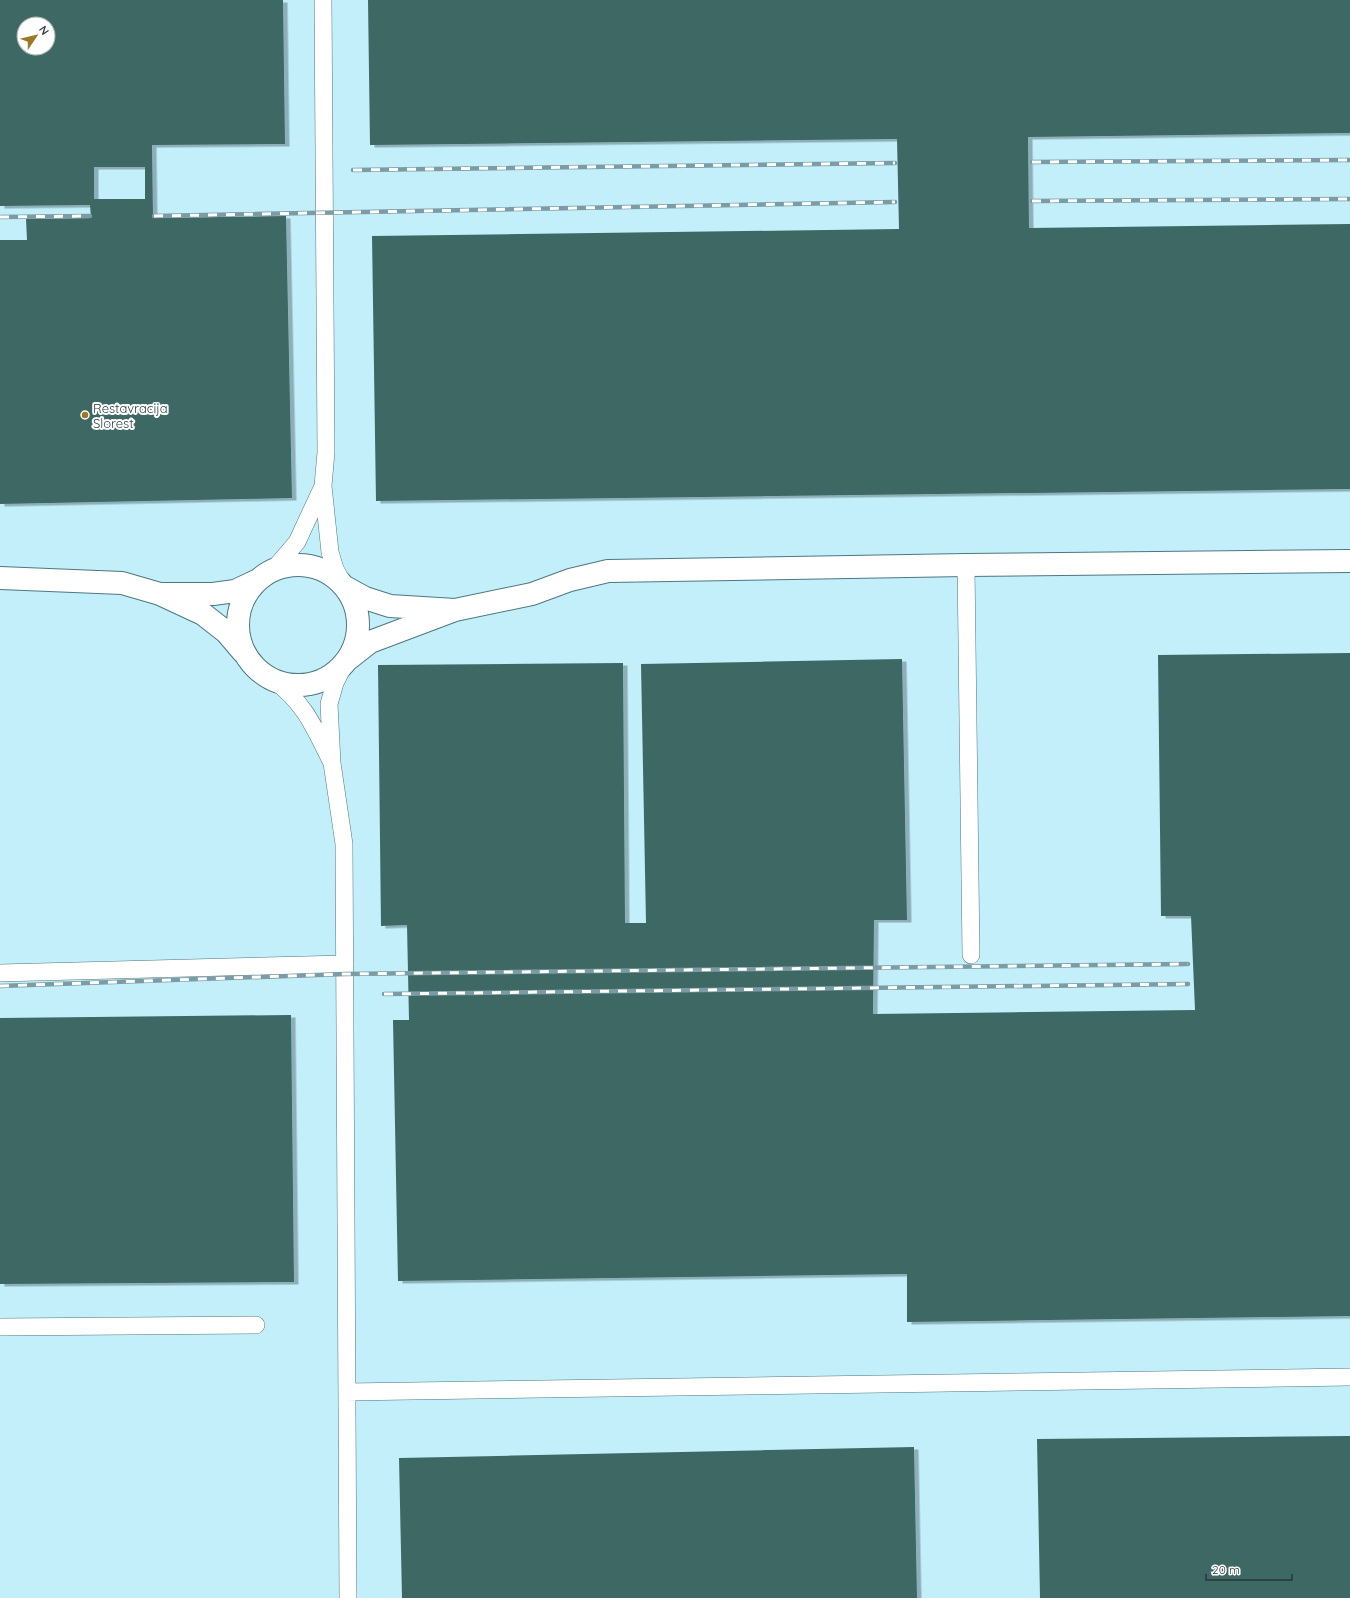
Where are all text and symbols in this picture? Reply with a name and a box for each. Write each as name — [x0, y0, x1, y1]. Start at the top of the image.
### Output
north arrow — [16, 16, 56, 56]
text: N — [36, 23, 52, 38]
place label: Restavracija Slorest — [93, 400, 168, 431]
marker: Restavracija Slorest — [80, 410, 90, 420]
scale bar — [1206, 1556, 1292, 1582]
text: 20 m — [1212, 1562, 1240, 1577]

